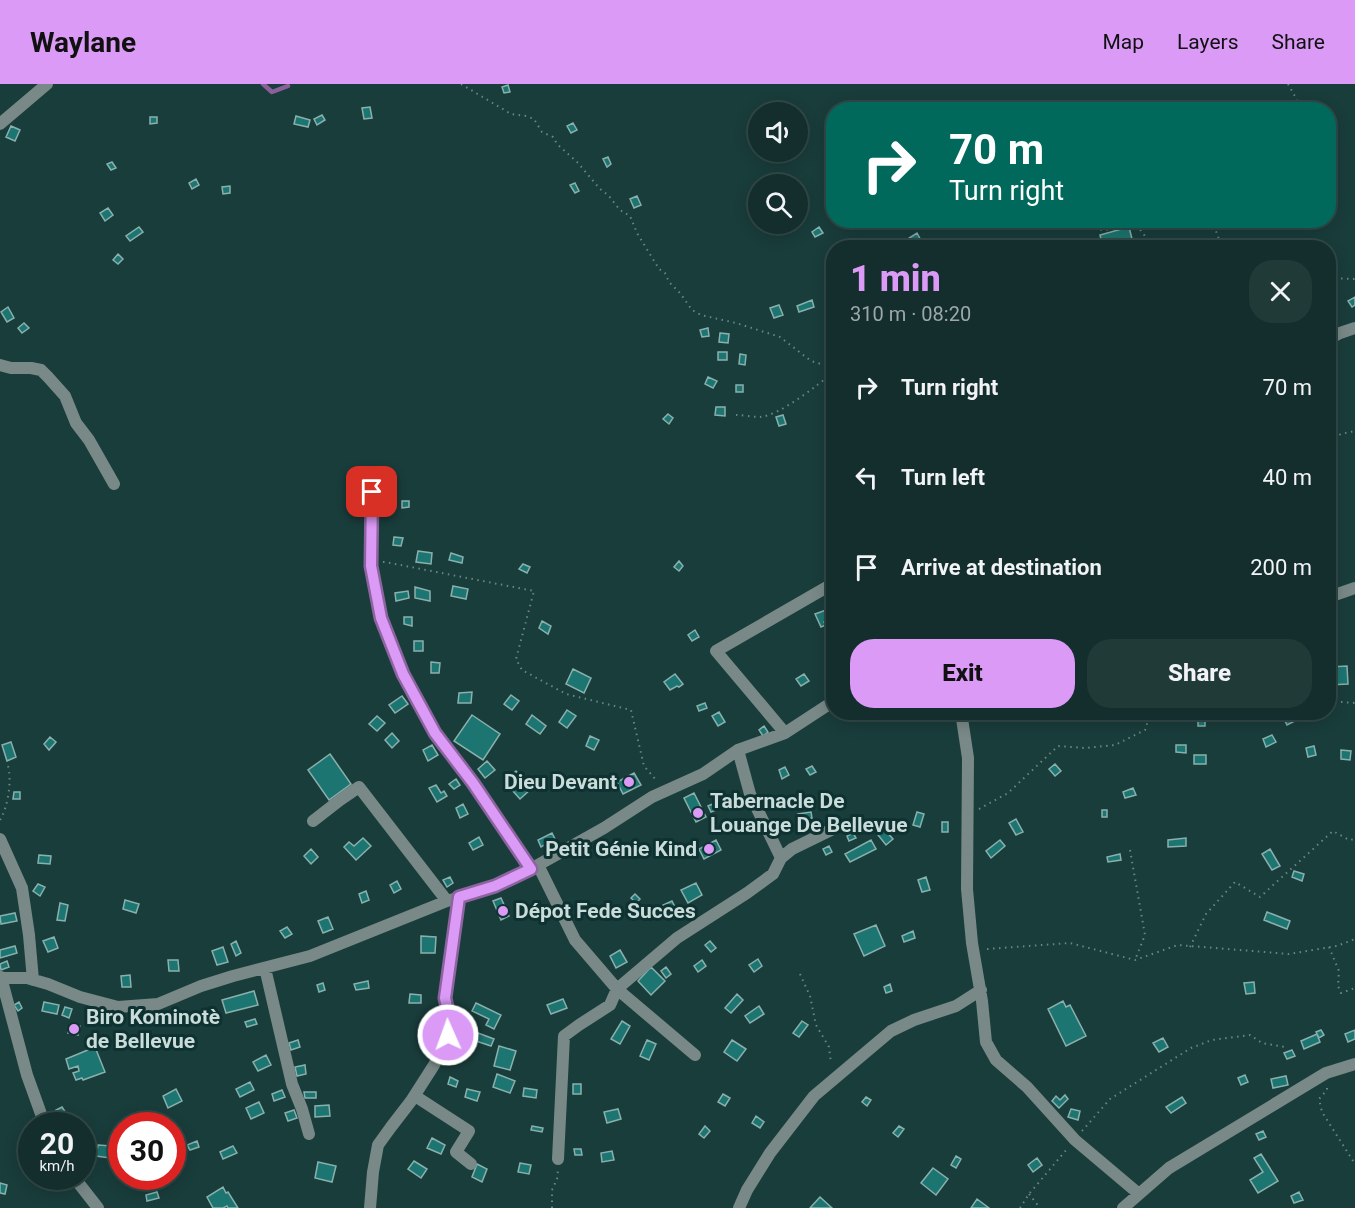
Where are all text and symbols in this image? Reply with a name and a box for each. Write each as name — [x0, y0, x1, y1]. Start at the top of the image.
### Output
text: Waylane — [30, 26, 136, 59]
text: Map — [1102, 30, 1144, 54]
text: Layers — [1177, 30, 1238, 54]
text: Share — [1271, 30, 1325, 54]
map controls — [748, 102, 808, 234]
button: sound — [748, 102, 808, 162]
text: 70 m — [949, 125, 1044, 174]
icon: right — [850, 126, 928, 204]
button: search — [748, 174, 808, 234]
text: Turn right — [949, 175, 1064, 207]
text: 1 min — [850, 258, 941, 300]
button: close — [1249, 260, 1312, 323]
text: 310 m · 08:20 — [850, 302, 971, 326]
icon: right — [850, 371, 883, 404]
text: Turn right — [901, 375, 998, 400]
text: 70 m — [1263, 375, 1312, 400]
icon: left — [850, 461, 883, 494]
text: Turn left — [901, 465, 985, 490]
text: 40 m — [1263, 465, 1312, 490]
pin — [346, 466, 397, 517]
icon: arrive — [355, 475, 388, 508]
icon: arrive — [850, 551, 883, 584]
text: Arrive at destination — [901, 555, 1102, 580]
text: 200 m — [1250, 555, 1312, 580]
button: Exit — [850, 639, 1075, 708]
button: Share — [1087, 639, 1312, 708]
place label: Dieu Devant — [504, 770, 617, 794]
marker: Dieu Devant — [622, 775, 636, 789]
place label: Tabernacle De Louange De Bellevue — [710, 789, 908, 837]
marker: Tabernacle De Louange De Bellevue — [691, 806, 705, 820]
place label: Petit Génie Kind — [545, 837, 697, 861]
marker: Petit Génie Kind — [702, 842, 716, 856]
place label: Dépot Fede Succes — [515, 899, 696, 923]
marker: Dépot Fede Succes — [496, 904, 510, 918]
position arrow — [416, 1003, 480, 1067]
place label: Biro Kominotè de Bellevue — [86, 1005, 220, 1053]
marker: Biro Kominotè de Bellevue — [67, 1022, 81, 1036]
speed limit sign: 30 — [108, 1112, 186, 1190]
text: 20 — [40, 1126, 74, 1161]
text: km/h — [39, 1157, 75, 1175]

